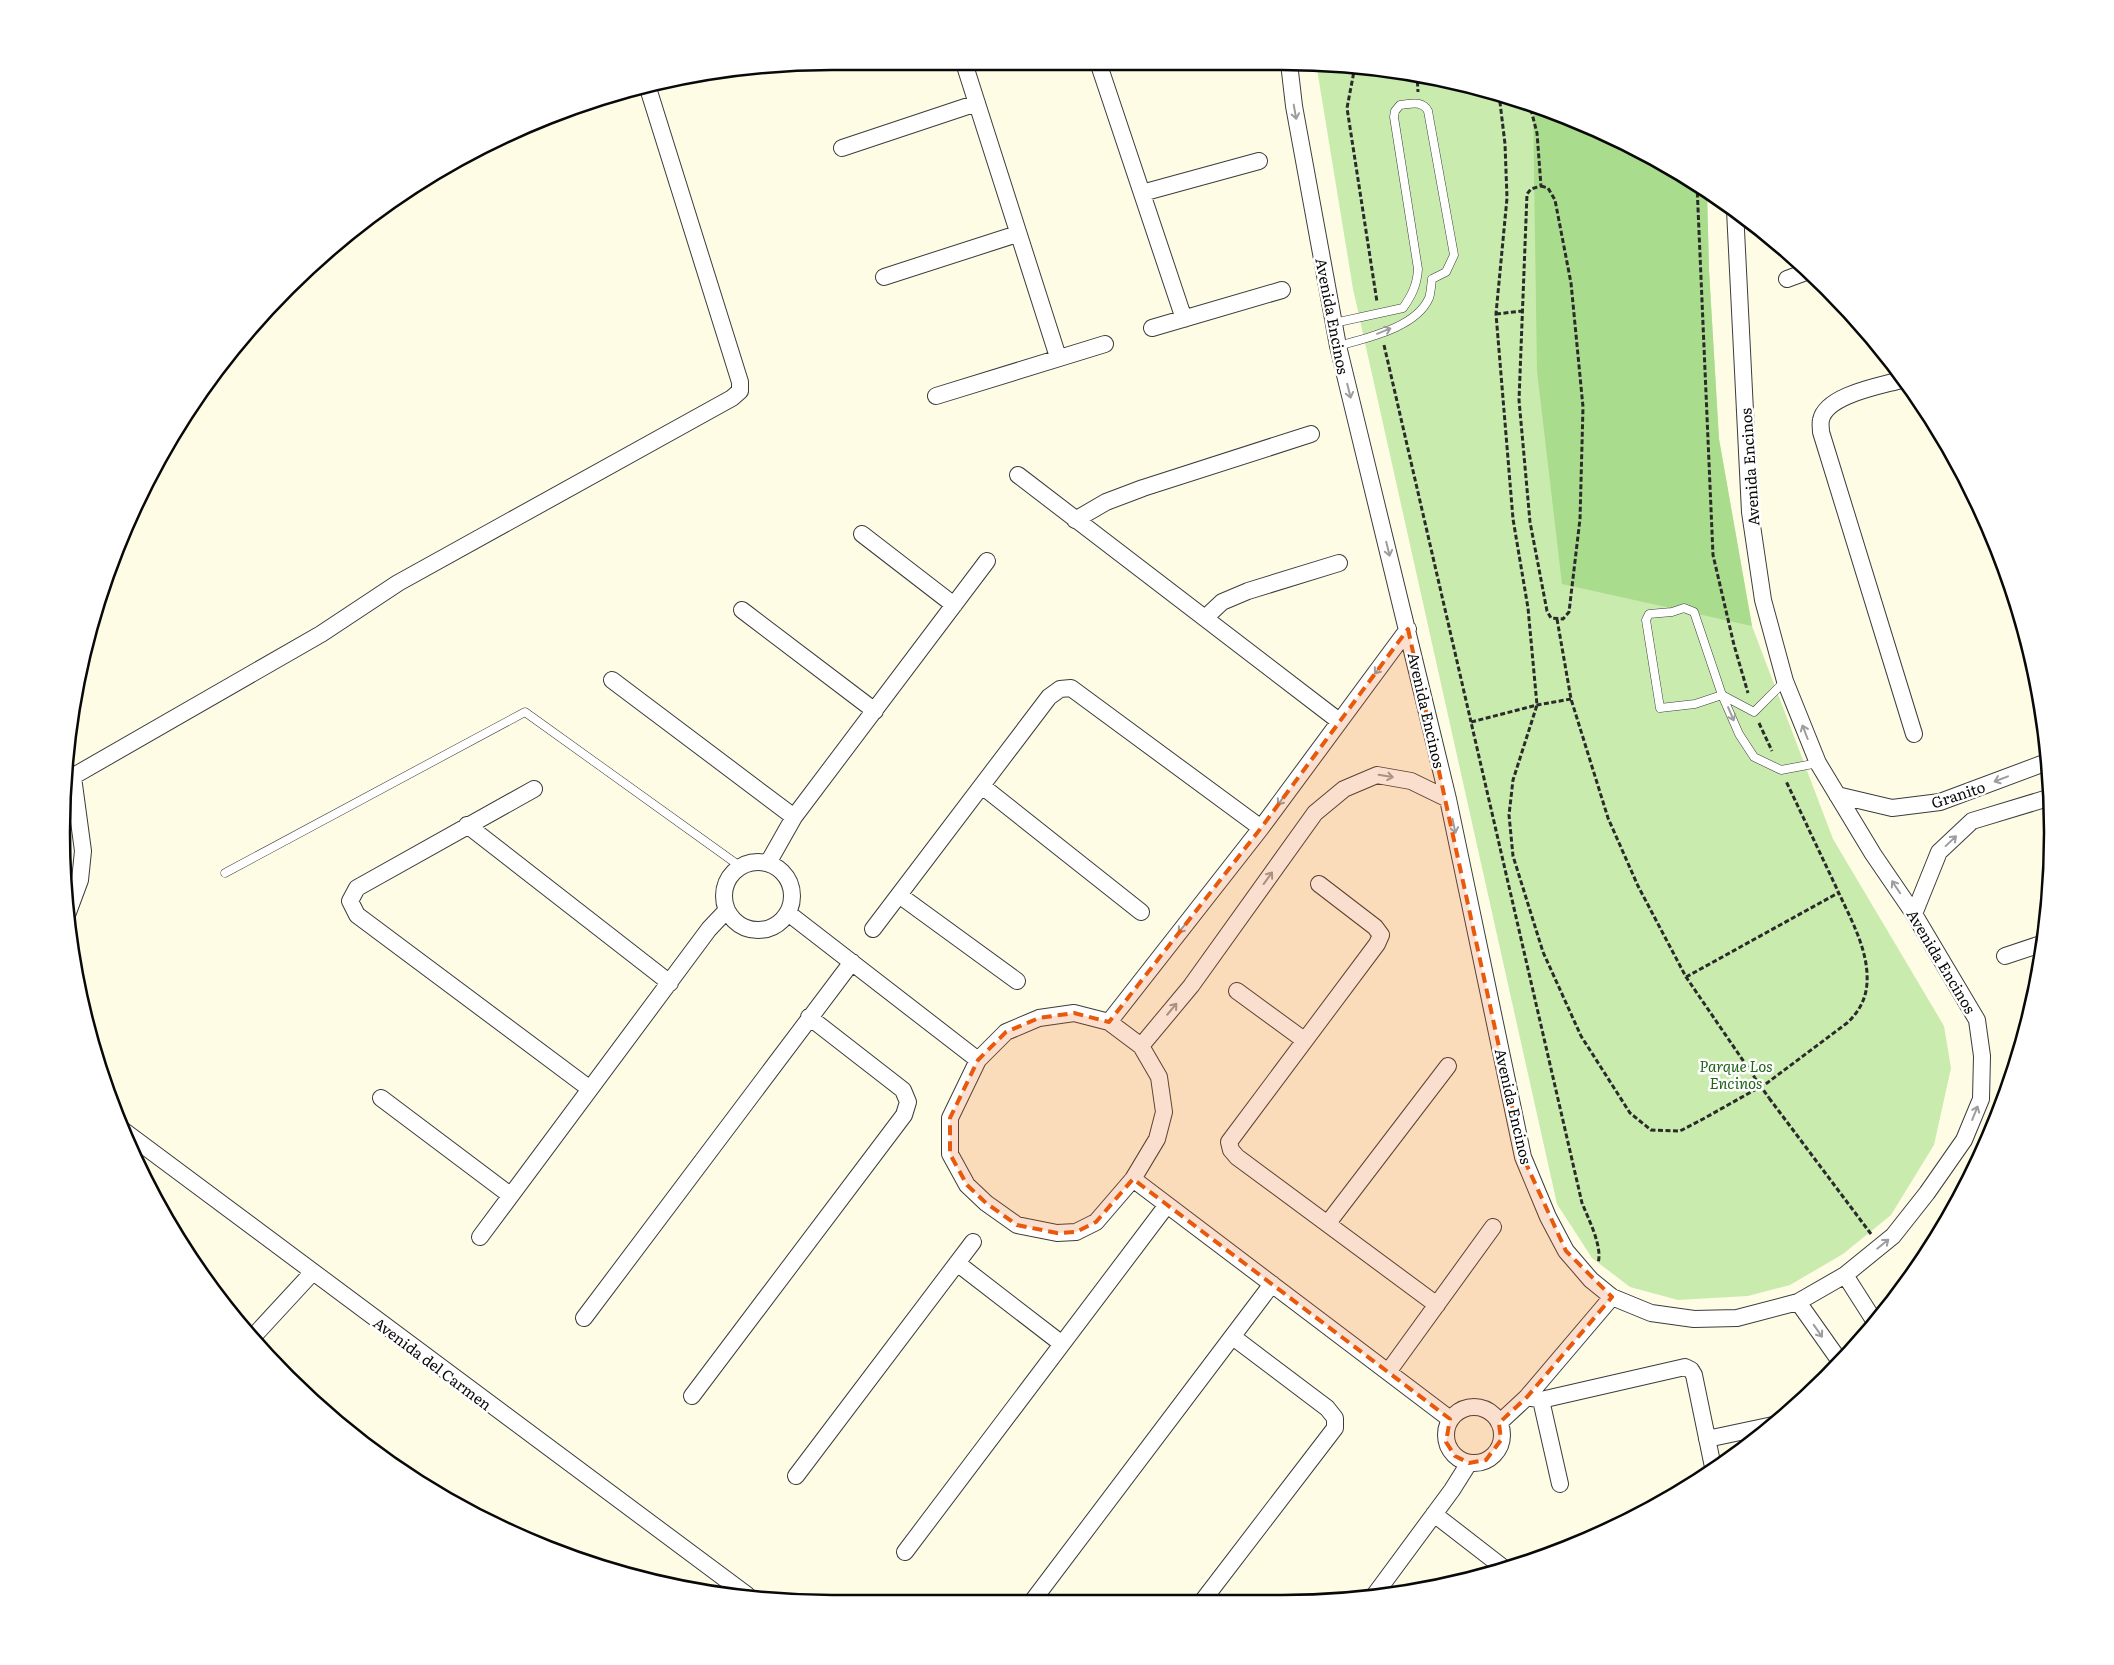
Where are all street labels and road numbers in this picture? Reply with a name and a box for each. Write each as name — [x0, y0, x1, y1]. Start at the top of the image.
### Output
street label: Avenida Encinos — [1310, 256, 1356, 376]
street label: Avenida Encinos — [1733, 407, 1765, 527]
street label: Avenida Encinos — [1403, 650, 1452, 770]
street label: Granito — [1928, 774, 1988, 814]
street label: Avenida Encinos — [1902, 904, 1982, 1018]
street label: Avenida Encinos — [1490, 1046, 1539, 1166]
street label: Avenida del Carmen — [369, 1311, 497, 1415]

